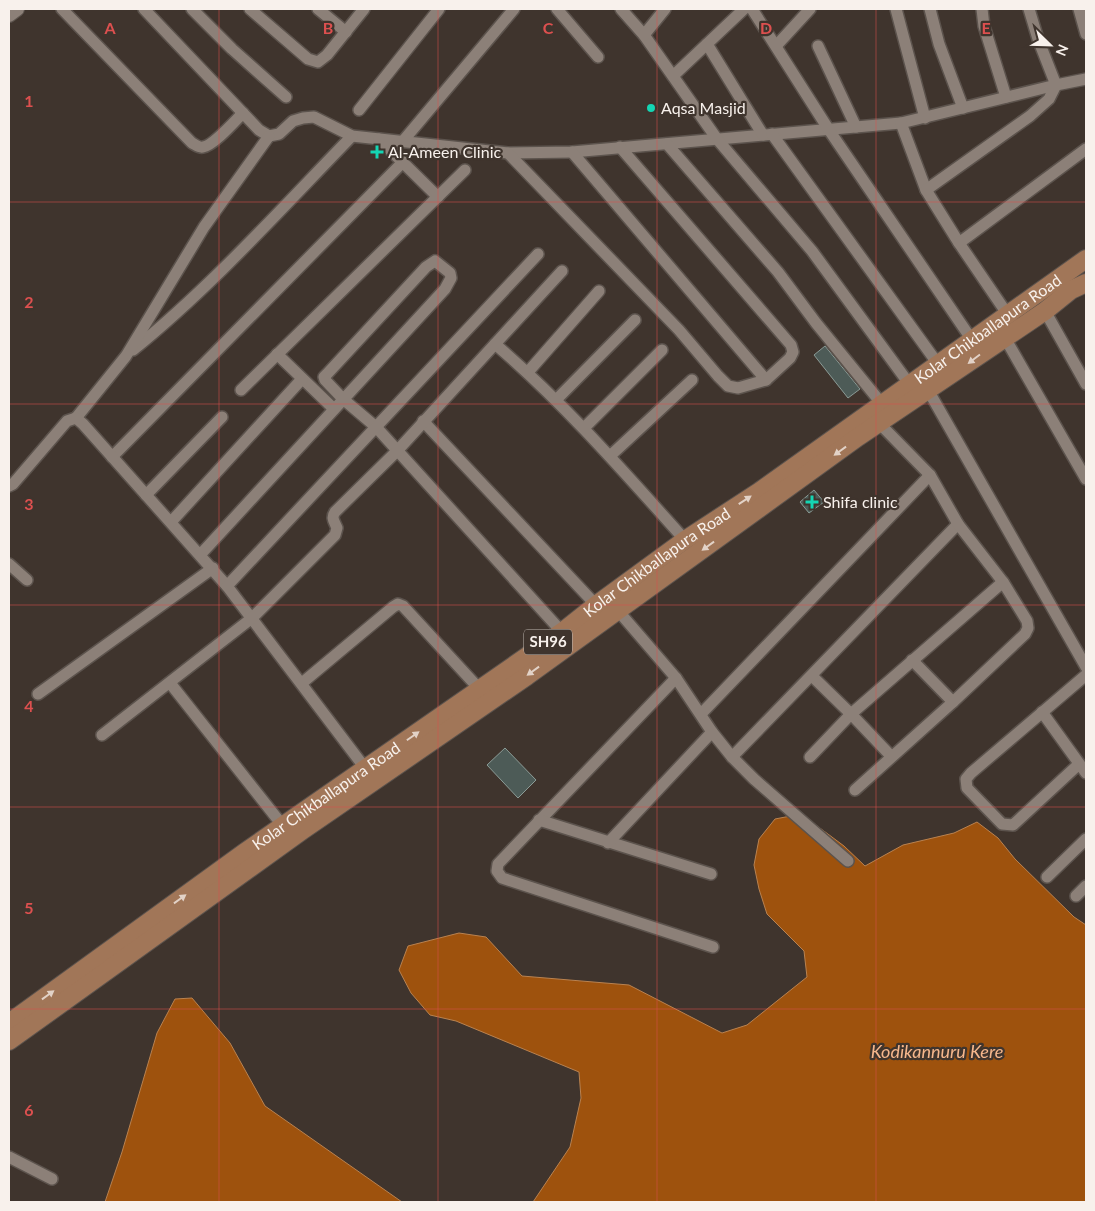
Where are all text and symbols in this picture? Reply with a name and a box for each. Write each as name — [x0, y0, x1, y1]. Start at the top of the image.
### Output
text: A — [103, 18, 116, 37]
text: B — [323, 18, 333, 37]
text: C — [543, 18, 554, 37]
text: D — [760, 18, 772, 37]
text: E — [981, 18, 991, 37]
north arrow — [1025, 20, 1075, 70]
text: N — [1052, 42, 1072, 59]
text: 1 — [24, 91, 34, 110]
place label: Aqsa Masjid — [661, 98, 746, 117]
marker: Aqsa Masjid — [645, 102, 657, 114]
place label: Al-Ameen Clinic — [388, 142, 501, 161]
marker: Al-Ameen Clinic — [370, 145, 384, 159]
street label: Kolar Chikballapura Road — [910, 270, 1064, 387]
text: 2 — [24, 292, 34, 311]
one-way arrow — [968, 354, 981, 365]
one-way arrow — [833, 446, 847, 456]
place label: Shifa clinic — [823, 492, 898, 511]
text: 3 — [24, 494, 34, 513]
one-way arrow — [738, 495, 752, 505]
marker: Shifa clinic — [805, 495, 819, 509]
street label: Kolar Chikballapura Road — [579, 503, 733, 620]
one-way arrow — [701, 541, 715, 551]
road number: SH96 — [524, 630, 572, 654]
one-way arrow — [526, 666, 540, 676]
text: 4 — [24, 696, 34, 715]
one-way arrow — [406, 731, 420, 741]
street label: Kolar Chikballapura Road — [248, 738, 403, 853]
one-way arrow — [173, 894, 187, 904]
text: 5 — [24, 898, 34, 917]
one-way arrow — [41, 989, 54, 1000]
water label: Kodikannuru Kere — [871, 1040, 1003, 1062]
text: 6 — [24, 1100, 34, 1119]

